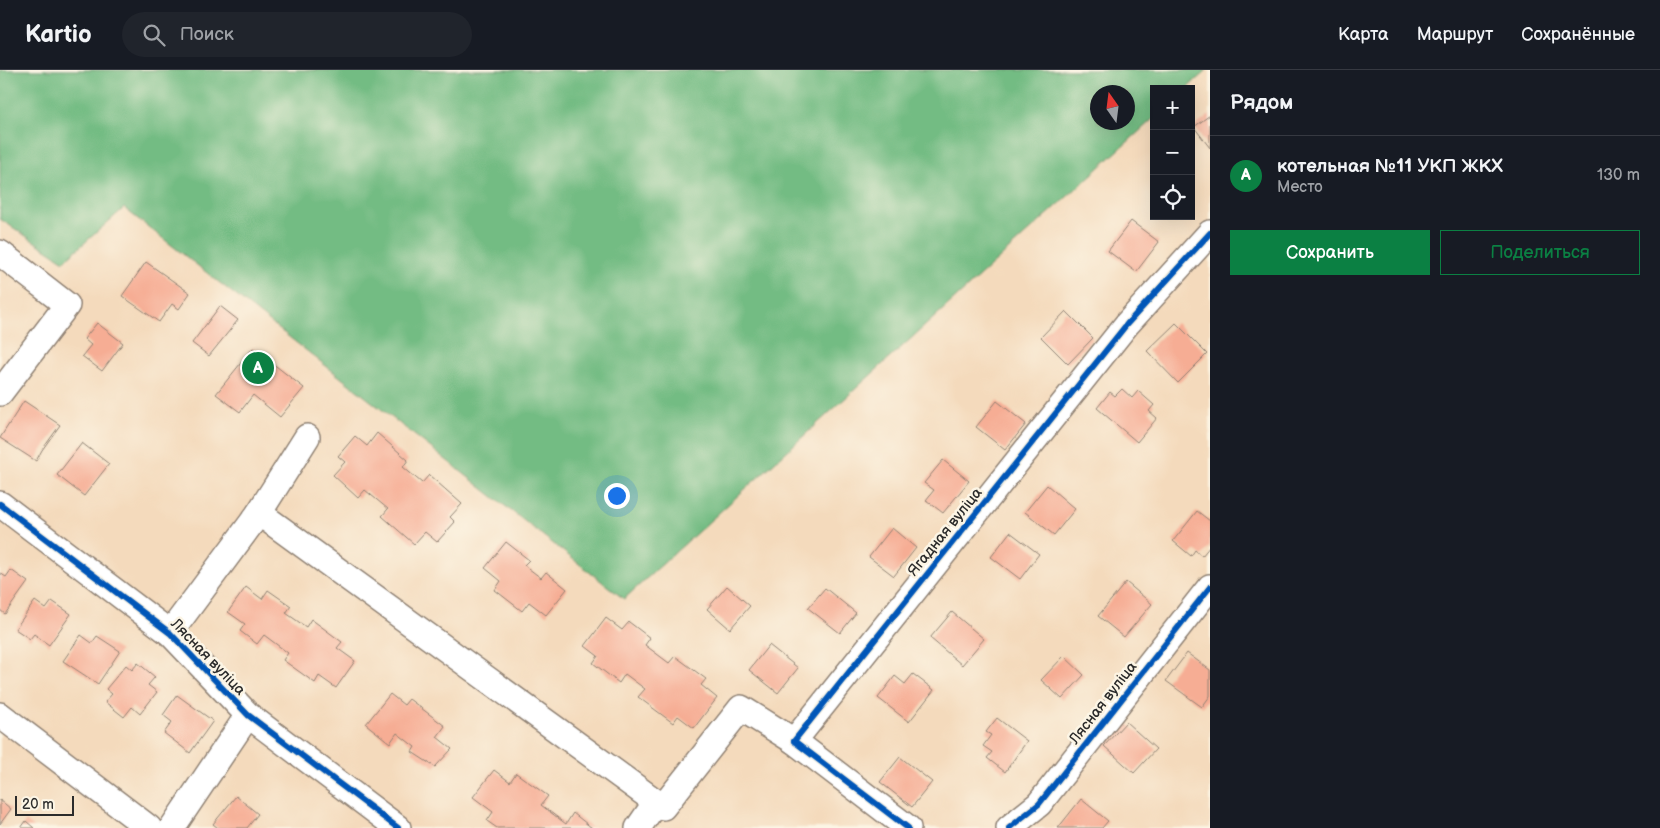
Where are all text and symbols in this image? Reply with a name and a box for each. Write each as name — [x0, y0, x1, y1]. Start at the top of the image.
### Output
search box — [122, 12, 472, 57]
text: Kartio — [25, 20, 92, 49]
icon: search — [140, 21, 168, 49]
text: Поиск — [180, 23, 234, 46]
text: Карта — [1338, 24, 1389, 45]
text: Маршрут — [1417, 24, 1493, 45]
text: Сохранённые — [1521, 24, 1635, 45]
north arrow — [1090, 85, 1135, 130]
map controls — [1150, 85, 1195, 220]
button: + — [1150, 85, 1195, 130]
text: Рядом — [1230, 90, 1293, 115]
button: − — [1150, 130, 1195, 175]
text: котельная №11 УКП ЖКХ — [1277, 155, 1503, 178]
text: A — [1241, 166, 1251, 185]
text: 130 m — [1597, 166, 1640, 185]
button: locate — [1150, 175, 1195, 220]
text: Место — [1277, 178, 1323, 197]
button: Сохранить — [1230, 230, 1430, 275]
button: Поделиться — [1440, 230, 1640, 275]
pin: A — [242, 349, 274, 387]
your location — [604, 483, 630, 509]
street label: Ягадная вуліца — [904, 484, 987, 580]
street label: Лясная вуліца — [166, 614, 250, 700]
street label: Лясная вуліца — [1064, 658, 1141, 749]
scale bar — [15, 793, 74, 816]
text: 20 m — [22, 796, 54, 813]

